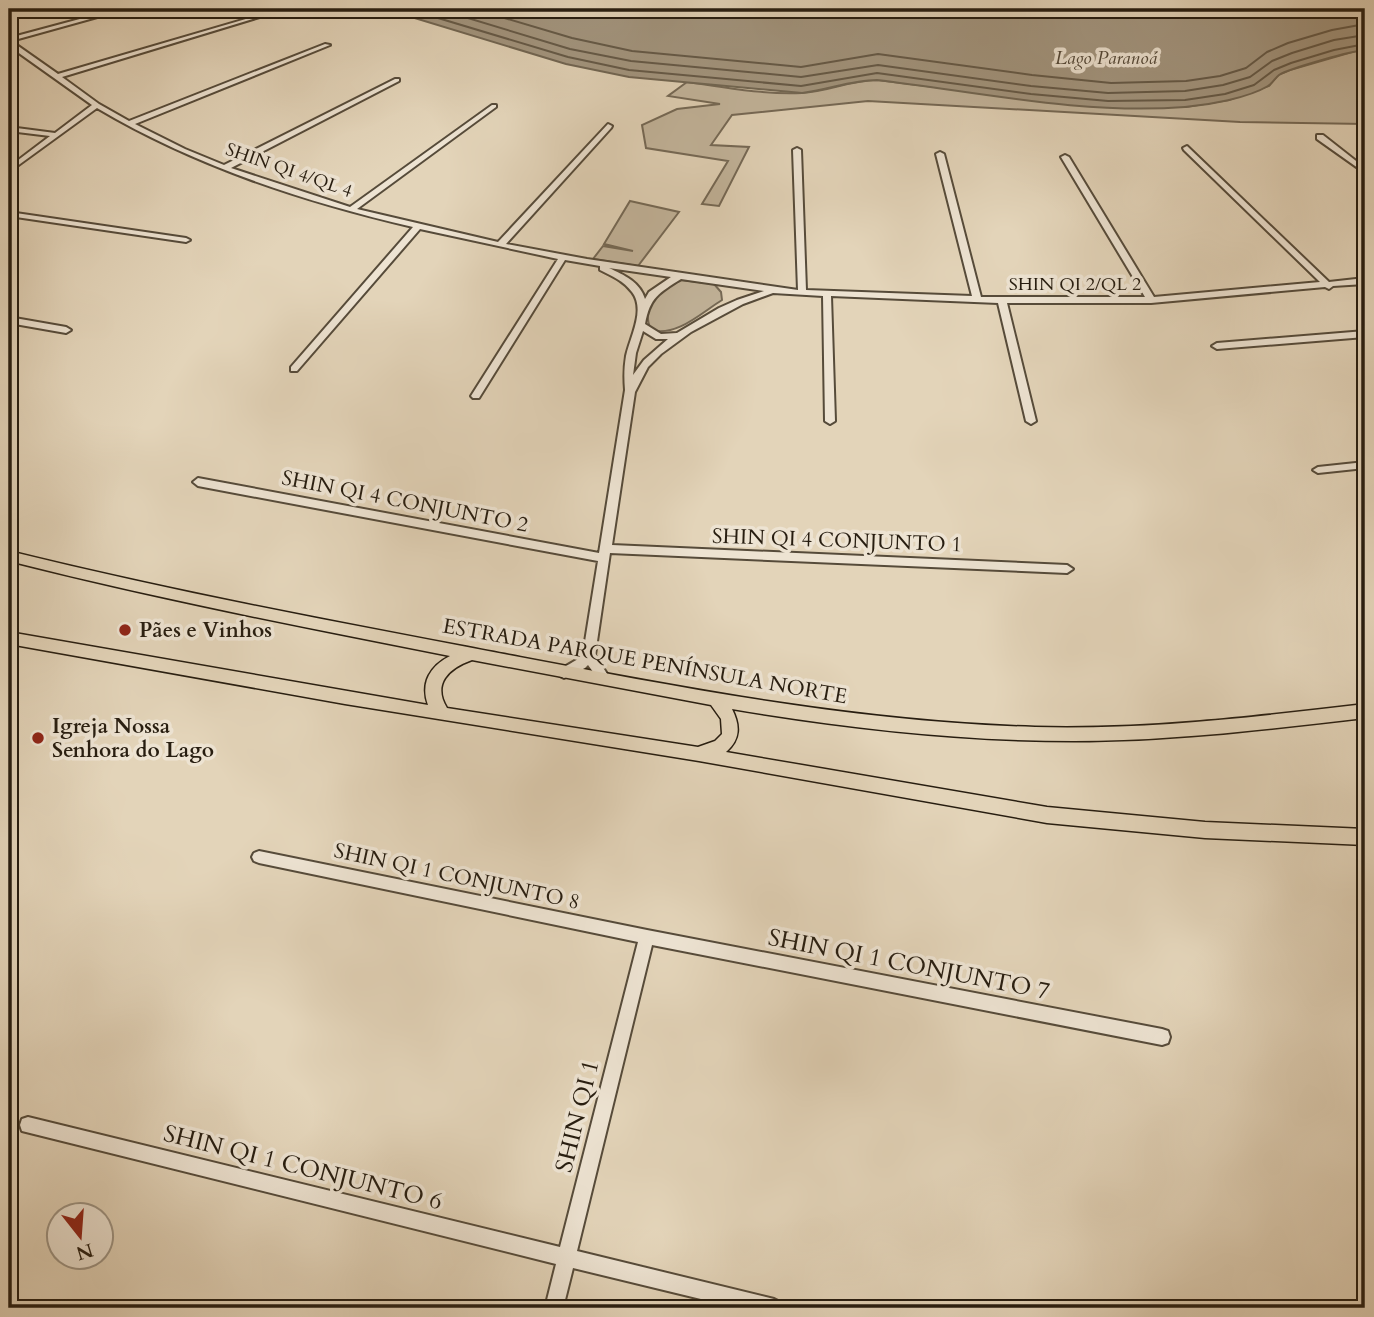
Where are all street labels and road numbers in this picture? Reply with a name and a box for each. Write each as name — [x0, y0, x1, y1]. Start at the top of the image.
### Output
street label: SHIN QI 4/QL 4 — [222, 137, 356, 204]
street label: SHIN QI 2/QL 2 — [1009, 272, 1141, 297]
street label: SHIN QI 4 CONJUNTO 2 — [279, 463, 531, 540]
street label: SHIN QI 4 CONJUNTO 1 — [711, 522, 963, 559]
street label: ESTRADA PARQUE PENÍNSULA NORTE — [440, 612, 849, 711]
street label: SHIN QI 1 CONJUNTO 8 — [331, 836, 582, 917]
street label: SHIN QI 1 CONJUNTO 7 — [765, 921, 1052, 1008]
street label: SHIN QI 1 — [548, 1056, 607, 1176]
street label: SHIN QI 1 CONJUNTO 6 — [160, 1117, 446, 1218]

